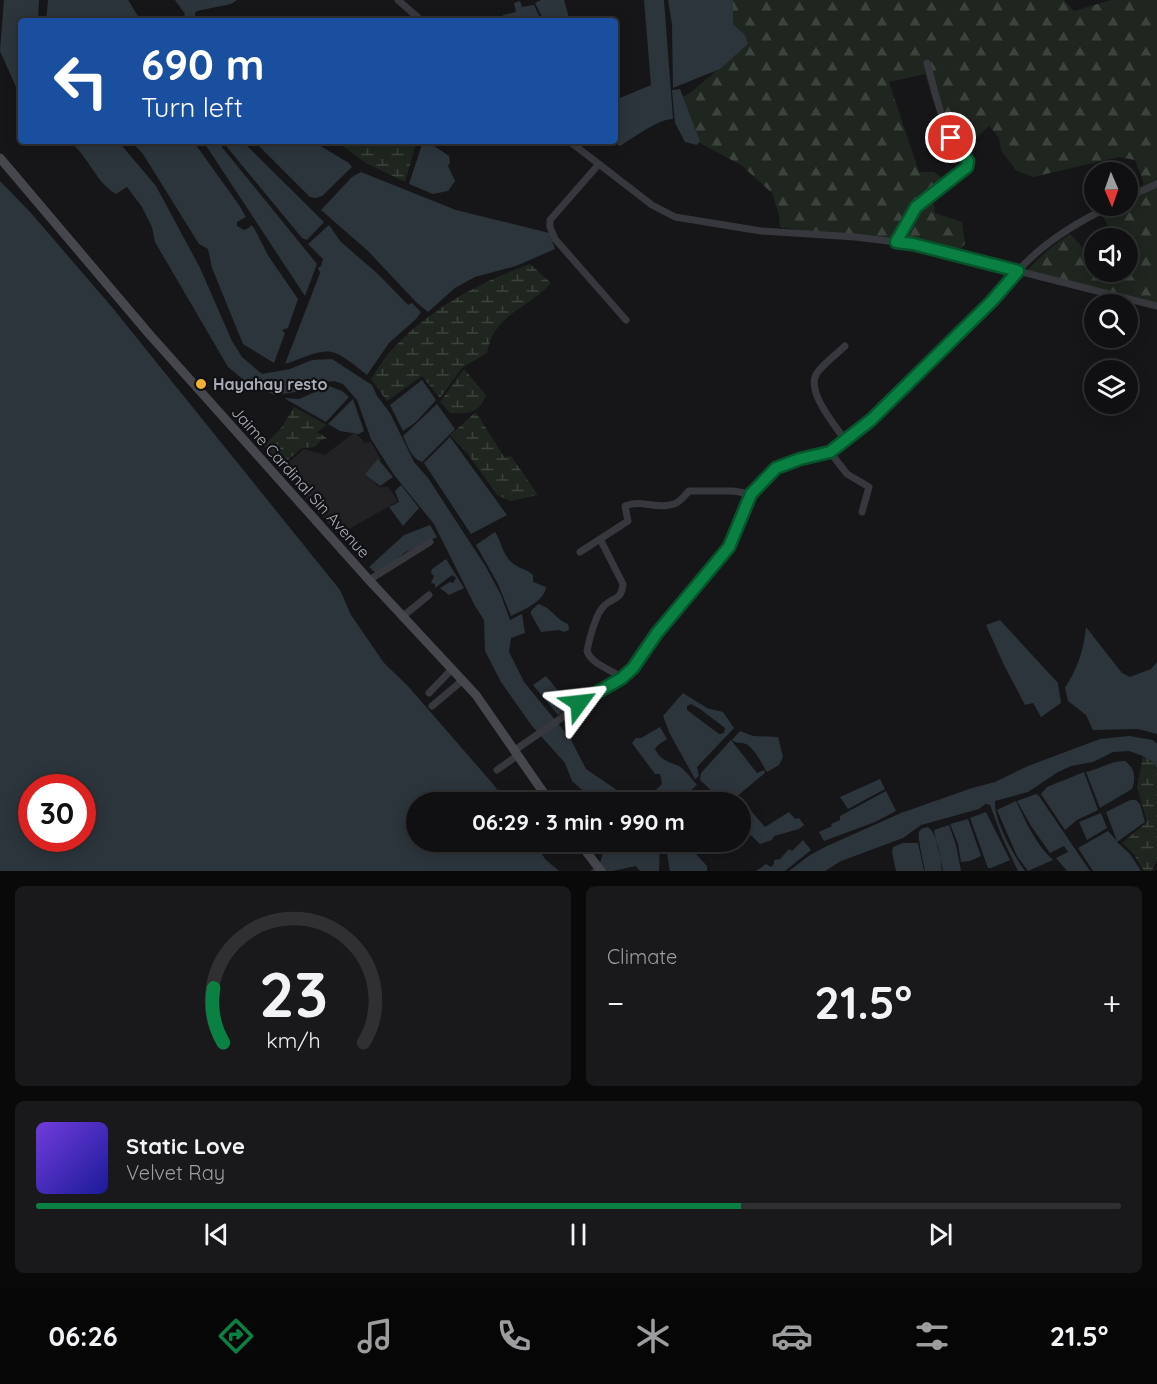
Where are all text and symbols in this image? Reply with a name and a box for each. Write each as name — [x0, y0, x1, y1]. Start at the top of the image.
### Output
text: 690 m — [141, 38, 264, 91]
icon: left — [42, 42, 120, 120]
text: Turn left — [141, 90, 243, 124]
pin — [925, 112, 976, 163]
icon: arrive — [934, 121, 967, 154]
north arrow — [1084, 162, 1138, 216]
map controls — [1084, 162, 1138, 414]
button: sound — [1084, 228, 1138, 282]
button: search — [1084, 294, 1138, 348]
button: layers — [1084, 360, 1138, 414]
place label: Hayahay resto — [213, 374, 327, 394]
marker: Hayahay resto — [194, 377, 208, 391]
street label: Jaime Cardinal Sin Avenue — [228, 402, 374, 562]
position arrow — [547, 671, 611, 735]
speed limit sign: 30 — [18, 774, 96, 852]
text: 06:29 · 3 min · 990 m — [472, 808, 685, 836]
text: Climate — [607, 944, 677, 969]
text: 23 — [258, 955, 328, 1033]
text: 21.5° — [814, 974, 912, 1030]
text: − — [607, 982, 624, 1023]
text: + — [1102, 982, 1121, 1023]
text: km/h — [266, 1027, 320, 1053]
text: Static Love — [126, 1132, 245, 1160]
text: Velvet Ray — [126, 1160, 225, 1185]
icon: previous — [200, 1218, 233, 1251]
icon: pause — [562, 1218, 595, 1251]
icon: next — [924, 1218, 957, 1251]
icon: directions — [215, 1315, 257, 1357]
icon: music — [354, 1315, 396, 1357]
icon: phone — [493, 1315, 535, 1357]
icon: climate — [632, 1315, 674, 1357]
icon: car — [771, 1315, 813, 1357]
icon: filters — [911, 1315, 953, 1357]
text: 06:26 — [49, 1319, 118, 1353]
text: 21.5° — [1050, 1319, 1108, 1353]

